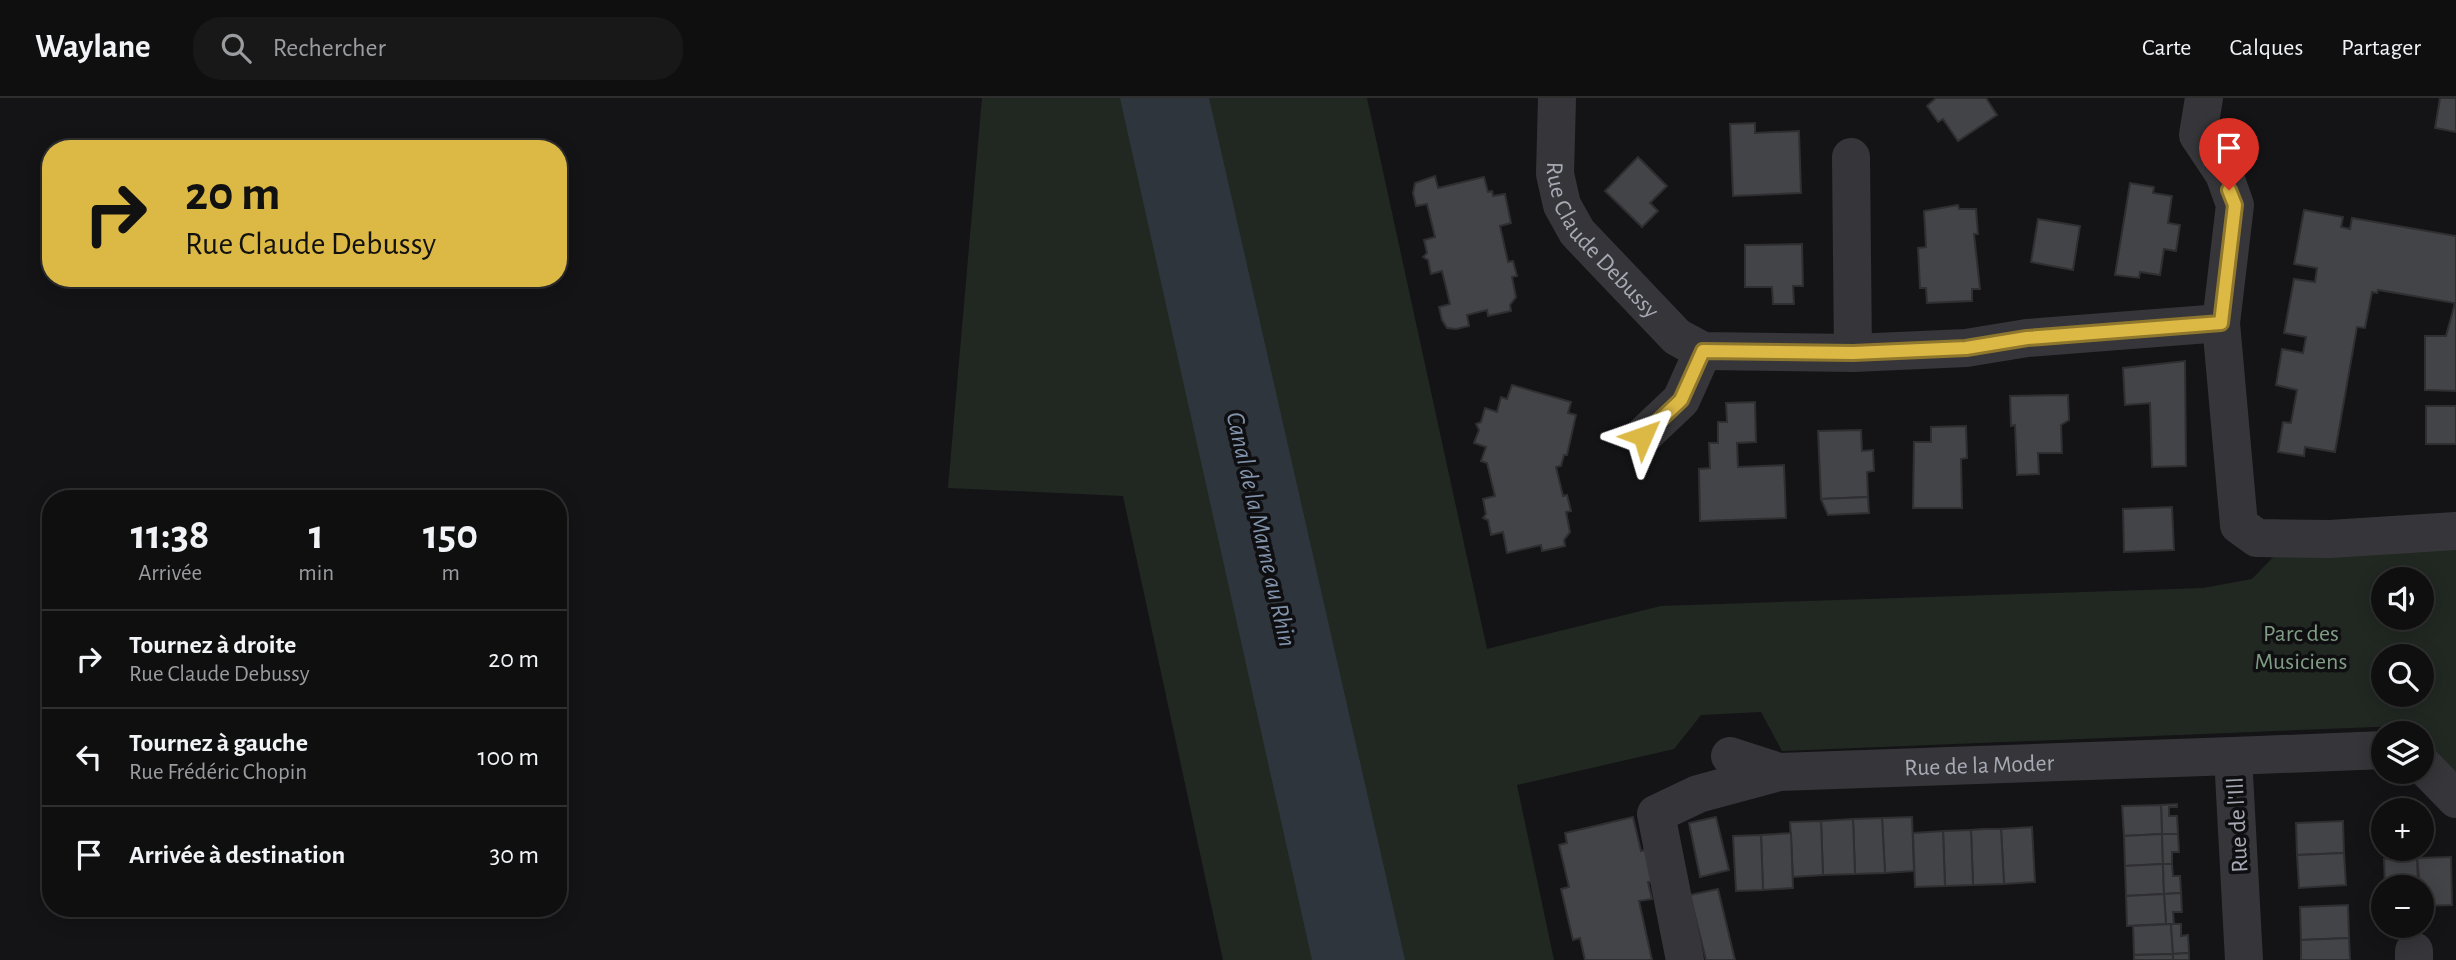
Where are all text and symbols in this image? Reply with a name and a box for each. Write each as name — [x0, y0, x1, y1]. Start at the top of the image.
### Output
search box — [193, 17, 683, 80]
icon: search — [217, 29, 255, 67]
text: Waylane — [35, 31, 151, 64]
text: Rechercher — [273, 35, 386, 61]
text: Carte — [2142, 36, 2191, 60]
text: Calques — [2229, 36, 2303, 60]
text: Partager — [2341, 36, 2421, 60]
pin — [2199, 118, 2259, 190]
icon: arrive — [2210, 129, 2248, 167]
street label: Rue Claude Debussy — [1542, 161, 1663, 323]
icon: right — [70, 168, 161, 259]
text: 20 m — [185, 170, 281, 219]
text: Rue Claude Debussy — [185, 228, 436, 260]
position arrow — [1606, 399, 1680, 473]
water label: Canal de la Marne au Rhin — [1221, 409, 1301, 649]
text: 11:38 — [131, 514, 210, 556]
text: 1 — [309, 514, 324, 556]
text: 150 — [423, 514, 478, 556]
text: Arrivée — [138, 562, 202, 585]
text: min — [298, 562, 334, 585]
text: m — [441, 562, 460, 585]
map controls — [2371, 567, 2434, 938]
button: sound — [2371, 567, 2434, 630]
park label: Parc des Musiciens — [2255, 622, 2347, 674]
text: Tournez à droite — [129, 632, 296, 658]
icon: right — [70, 640, 108, 678]
button: search — [2371, 644, 2434, 707]
text: 20 m — [488, 646, 539, 672]
text: Rue Claude Debussy — [129, 663, 310, 686]
button: layers — [2371, 721, 2434, 784]
text: Tournez à gauche — [129, 730, 308, 756]
icon: left — [70, 738, 108, 776]
text: 100 m — [478, 744, 539, 770]
street label: Rue de la Moder — [1904, 751, 2055, 781]
text: Rue Frédéric Chopin — [129, 761, 307, 784]
street label: Rue de l'Ill — [2224, 777, 2252, 873]
button: + — [2371, 798, 2434, 861]
icon: arrive — [70, 836, 108, 874]
text: Arrivée à destination — [129, 842, 345, 868]
text: 30 m — [489, 842, 539, 868]
button: − — [2371, 875, 2434, 938]

